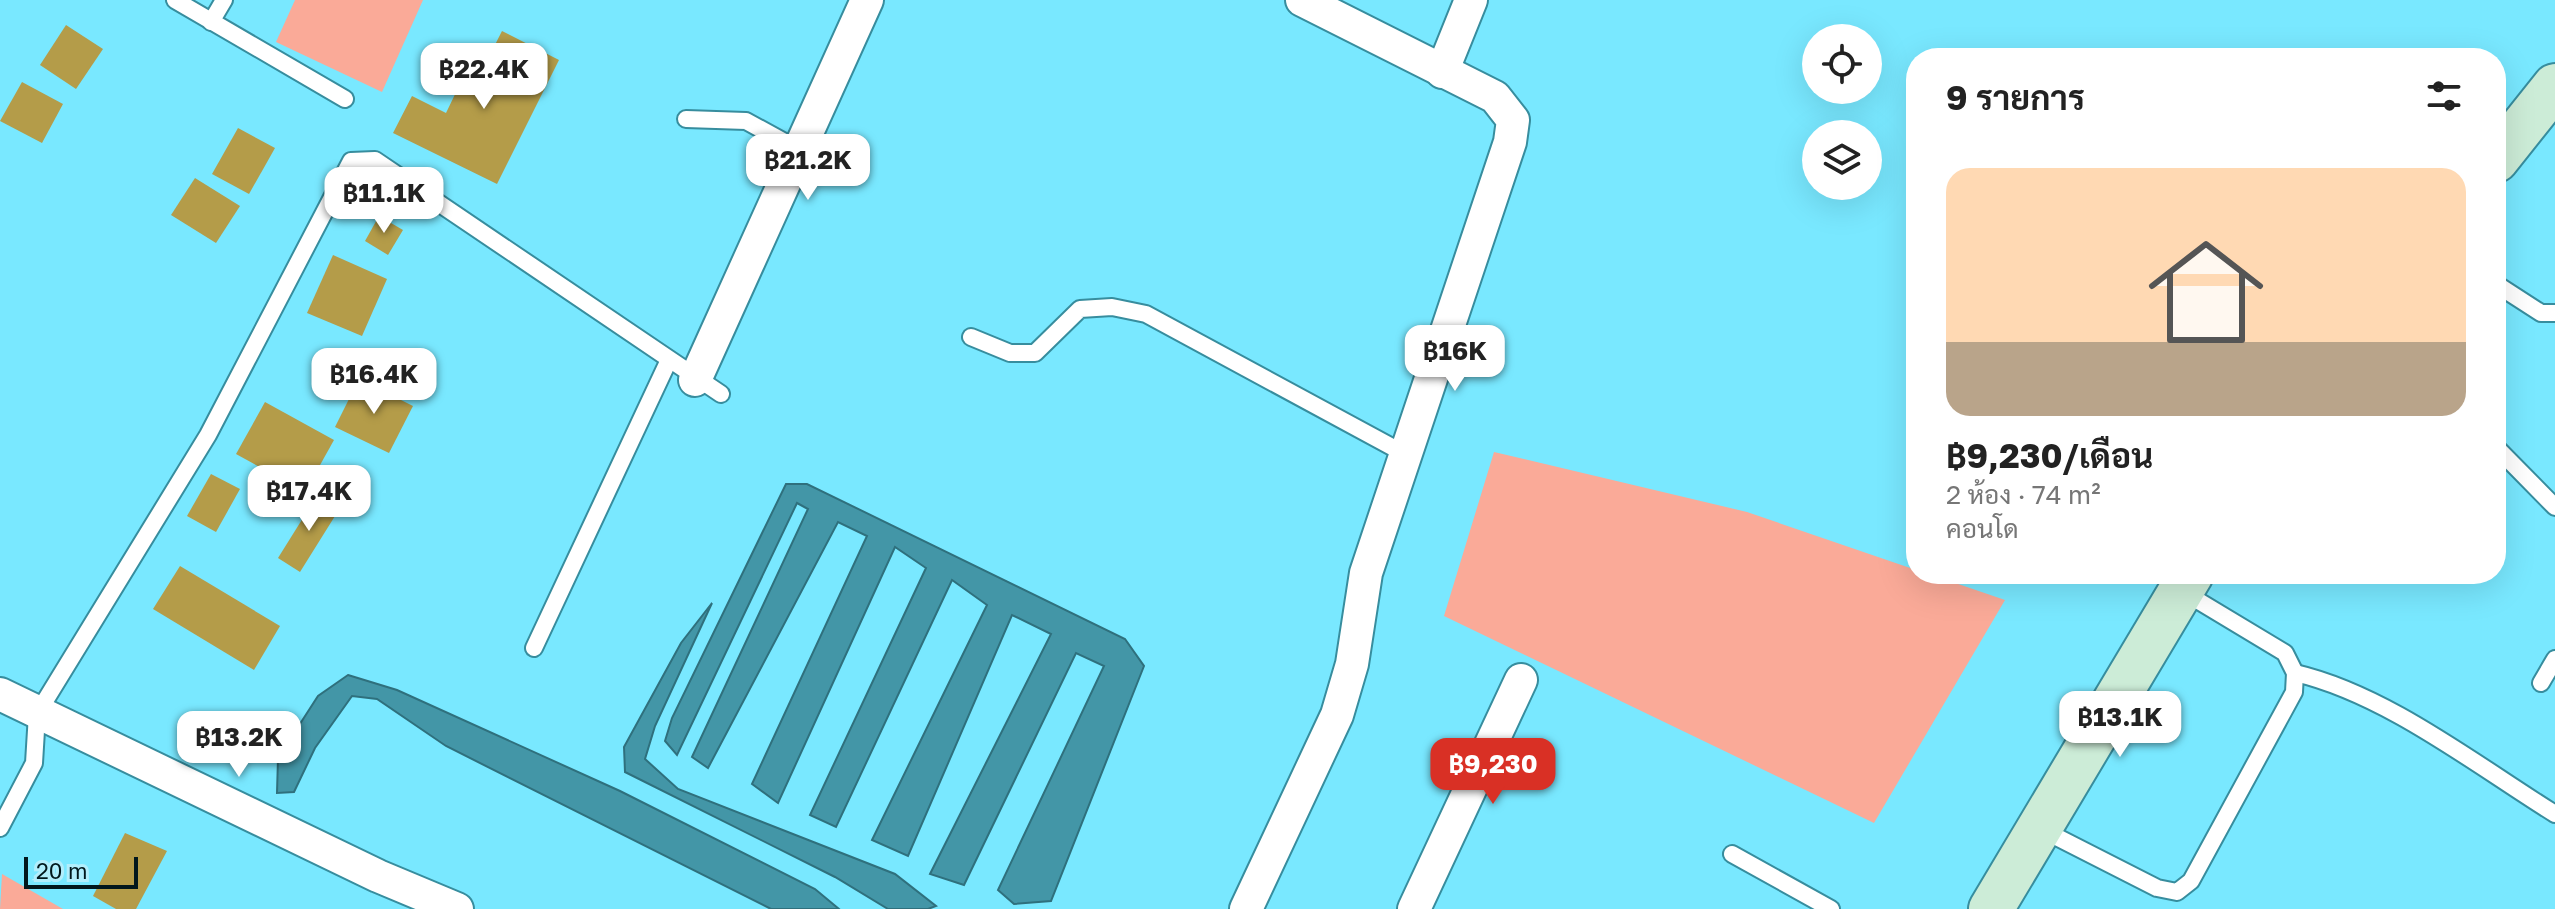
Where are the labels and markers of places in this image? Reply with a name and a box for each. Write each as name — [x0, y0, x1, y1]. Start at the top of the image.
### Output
pin: ฿22.4K — [419, 43, 549, 111]
pin: ฿21.2K — [743, 134, 873, 202]
pin: ฿11.1K — [319, 167, 449, 235]
pin: ฿16K — [1408, 325, 1502, 393]
pin: ฿16.4K — [309, 348, 439, 416]
pin: ฿17.4K — [244, 465, 374, 533]
pin: ฿13.1K — [2055, 691, 2185, 759]
pin: ฿13.2K — [174, 711, 304, 779]
pin: ฿9,230 — [1428, 738, 1558, 806]

